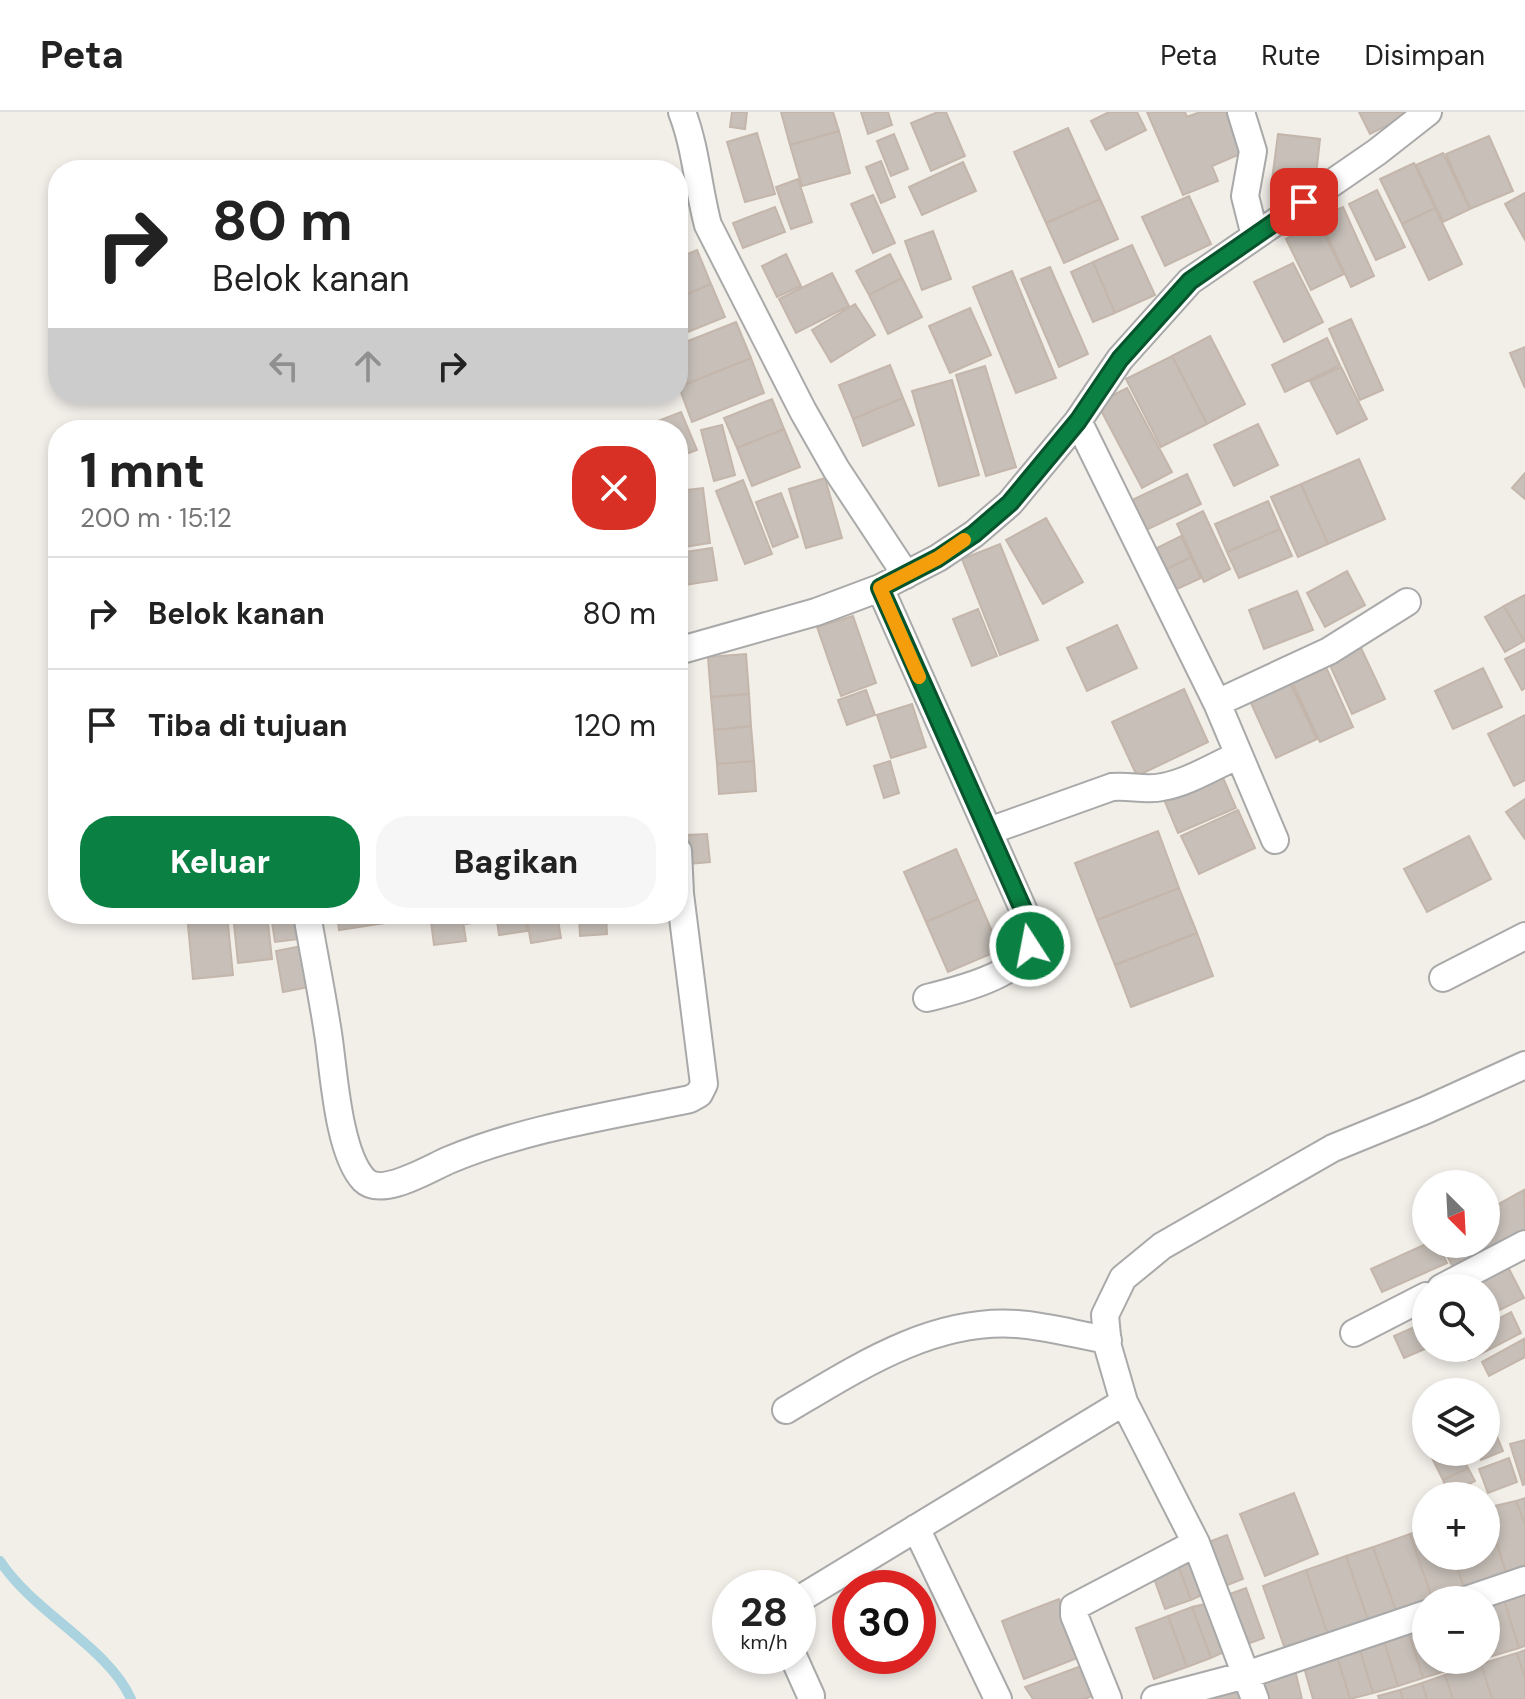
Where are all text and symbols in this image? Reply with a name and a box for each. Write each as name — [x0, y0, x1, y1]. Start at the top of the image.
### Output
text: Peta — [40, 30, 124, 80]
text: Peta — [1160, 37, 1217, 74]
text: Rute — [1261, 37, 1320, 74]
text: Disimpan — [1364, 37, 1485, 74]
pin — [1270, 168, 1338, 236]
icon: arrive — [1282, 180, 1326, 224]
text: 80 m — [212, 184, 353, 257]
icon: right — [80, 192, 184, 296]
text: Belok kanan — [212, 255, 410, 302]
icon: left — [262, 344, 306, 388]
icon: ahead — [346, 344, 390, 388]
icon: right — [430, 344, 474, 388]
text: 1 mnt — [80, 439, 205, 502]
button: close — [572, 446, 656, 530]
text: 200 m · 15:12 — [80, 501, 232, 535]
icon: right — [80, 591, 124, 635]
text: Belok kanan — [148, 594, 325, 633]
text: 80 m — [583, 594, 656, 633]
icon: arrive — [80, 703, 124, 747]
text: Tiba di tujuan — [148, 706, 348, 745]
text: 120 m — [574, 706, 656, 745]
button: Keluar — [80, 816, 360, 908]
button: Bagikan — [376, 816, 656, 908]
position arrow — [988, 904, 1072, 988]
north arrow — [1412, 1170, 1500, 1258]
map controls — [1412, 1170, 1500, 1674]
button: search — [1412, 1274, 1500, 1362]
button: layers — [1412, 1378, 1500, 1466]
button: + — [1412, 1482, 1500, 1570]
speed limit sign: 30 — [832, 1570, 936, 1674]
text: 28 — [740, 1586, 788, 1638]
button: − — [1412, 1586, 1500, 1674]
text: km/h — [740, 1629, 788, 1655]

